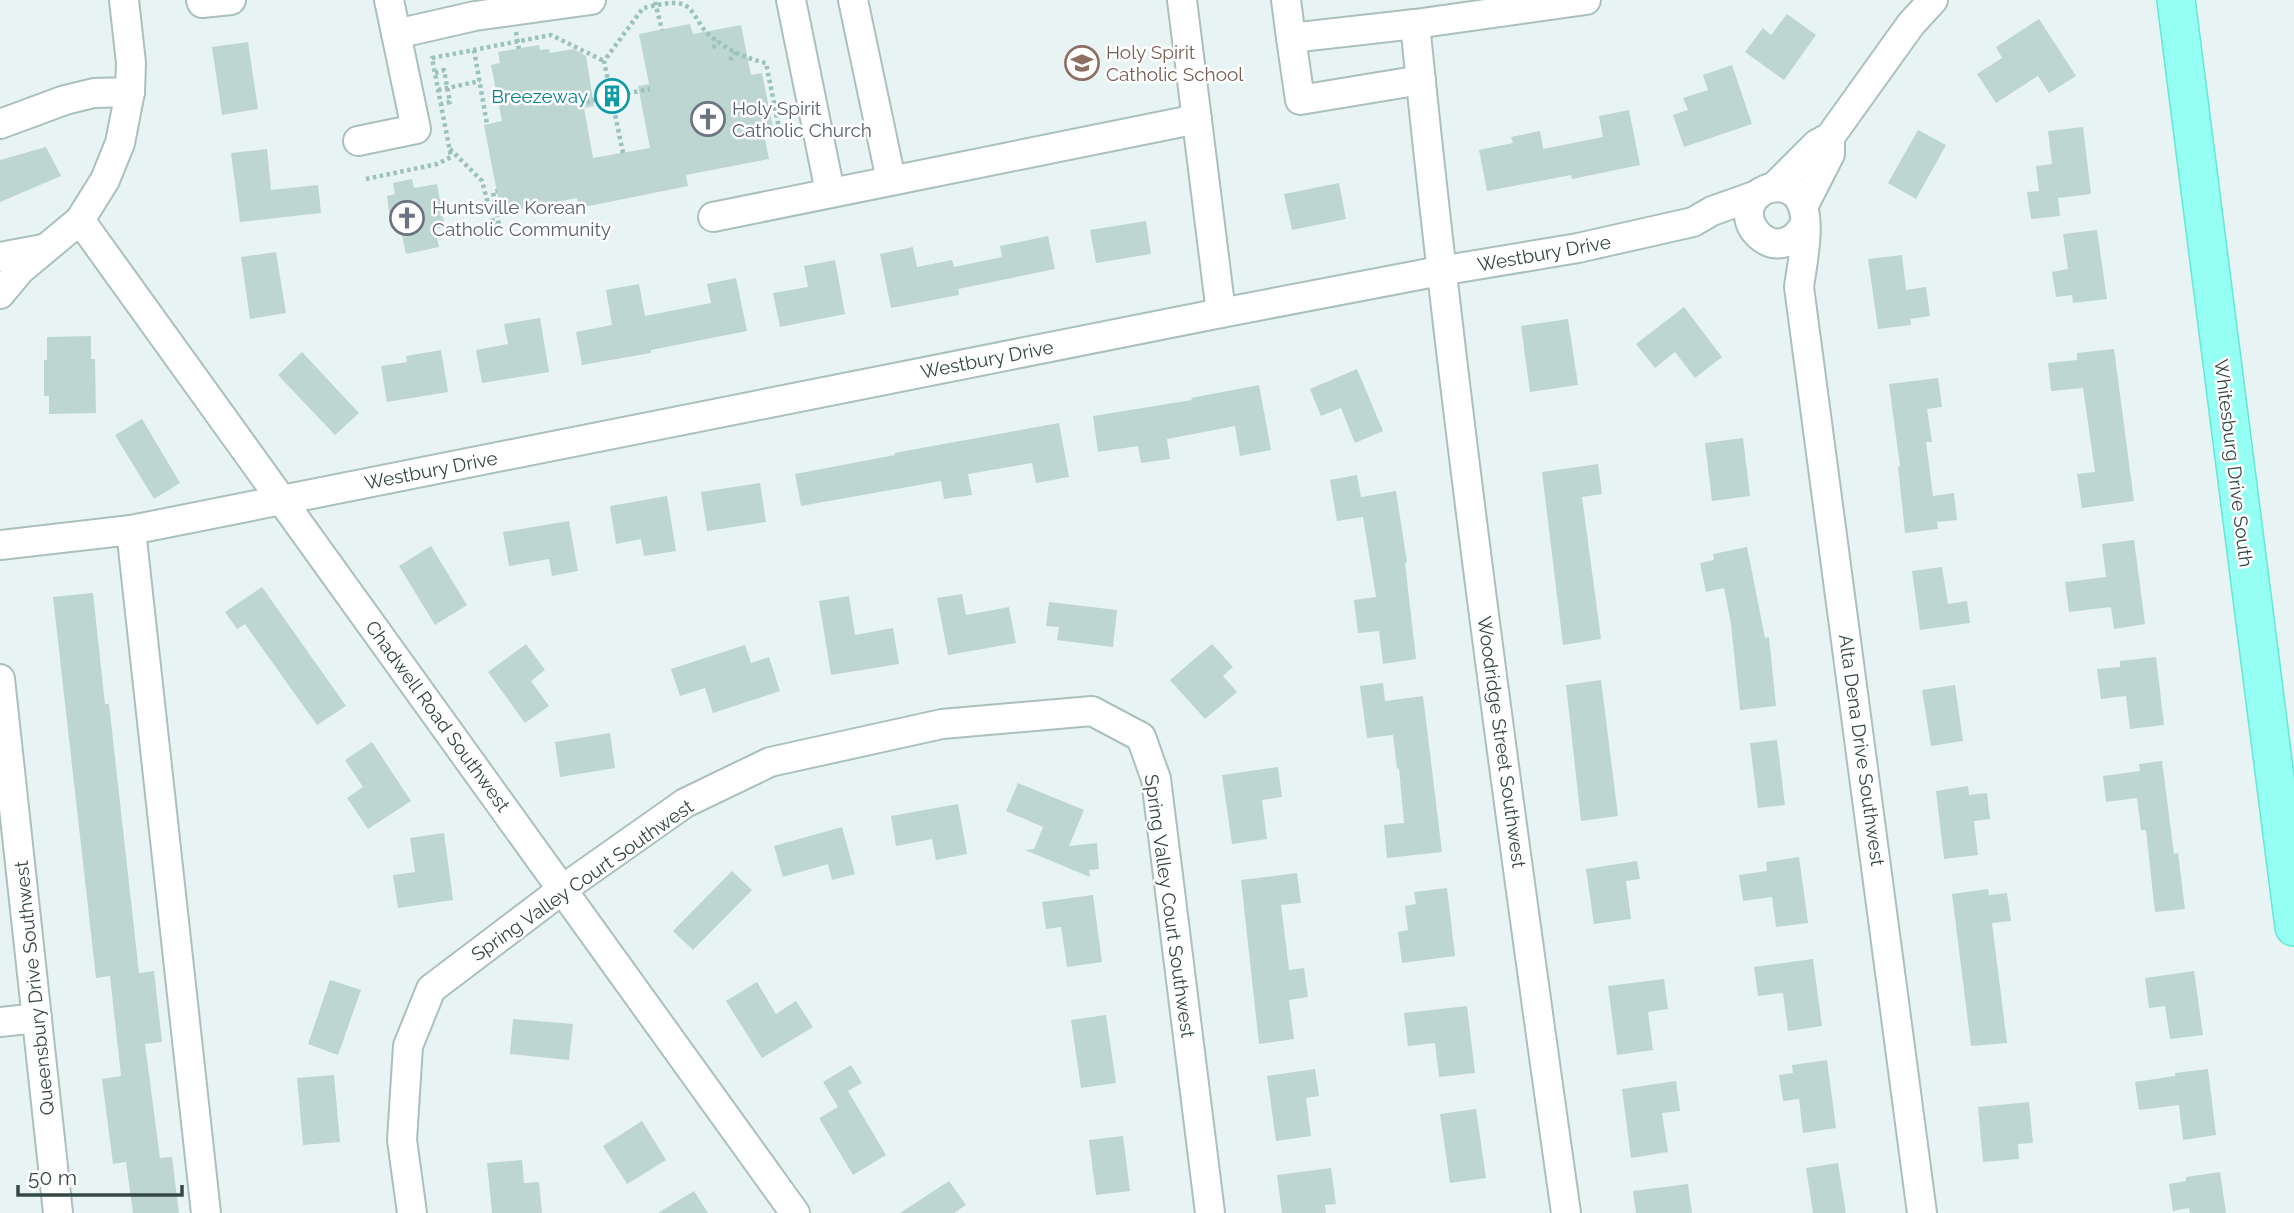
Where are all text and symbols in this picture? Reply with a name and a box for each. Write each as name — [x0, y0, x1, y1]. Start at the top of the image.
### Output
place label: Holy Spirit Catholic School — [1106, 41, 1244, 85]
school or university icon: Holy Spirit Catholic School — [1063, 44, 1101, 82]
building icon: Breezeway — [593, 77, 631, 115]
place label: Breezeway — [491, 85, 588, 107]
place label: Holy Spirit Catholic Church — [732, 97, 872, 141]
church icon: Holy Spirit Catholic Church — [689, 100, 727, 138]
place label: Huntsville Korean Catholic Community — [432, 196, 611, 240]
church icon: Huntsville Korean Catholic Community — [388, 199, 426, 237]
street label: Westbury Drive — [1476, 230, 1612, 276]
street label: Westbury Drive — [919, 335, 1055, 383]
street label: Whitesburg Drive South — [2210, 358, 2258, 568]
street label: Westbury Drive — [363, 446, 499, 494]
street label: Woodridge Street Southwest — [1473, 615, 1531, 870]
street label: Chadwell Road Southwest — [361, 616, 515, 816]
street label: Alta Dena Drive Southwest — [1835, 633, 1889, 868]
street label: Spring Valley Court Southwest — [1141, 773, 1199, 1040]
street label: Spring Valley Court Southwest — [467, 794, 698, 965]
street label: Queensbury Drive Southwest — [10, 859, 58, 1116]
scale bar — [18, 1154, 182, 1198]
text: 50 m — [28, 1165, 77, 1190]

